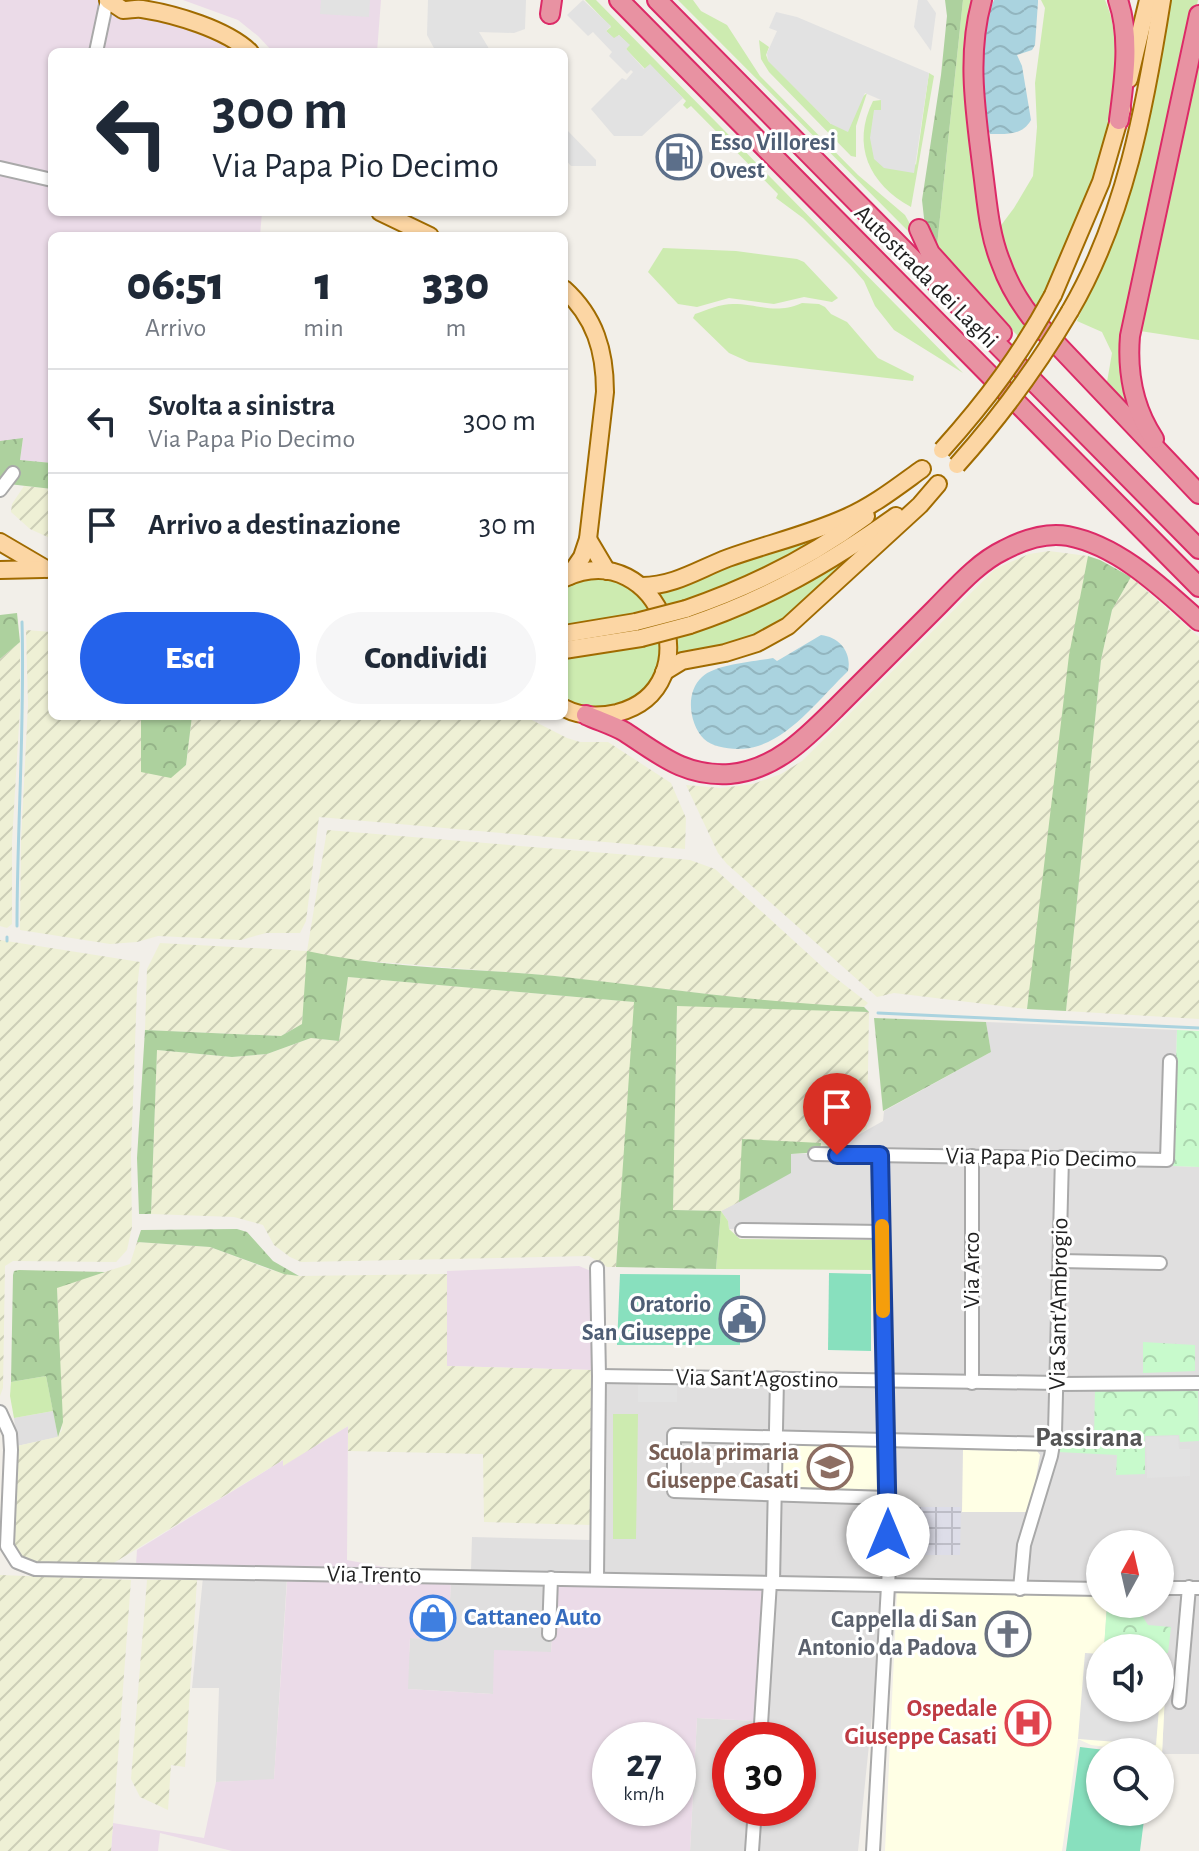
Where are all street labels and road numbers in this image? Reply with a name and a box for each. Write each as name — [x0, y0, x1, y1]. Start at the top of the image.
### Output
street label: Autostrada dei Laghi — [850, 201, 1002, 353]
street label: Via Papa Pio Decimo — [945, 1144, 1137, 1172]
street label: Via Sant'Ambrogio — [1045, 1217, 1073, 1391]
street label: Via Arco — [960, 1232, 984, 1308]
street label: Via Sant'Agostino — [675, 1366, 839, 1392]
street label: Via Trento — [326, 1562, 422, 1588]

